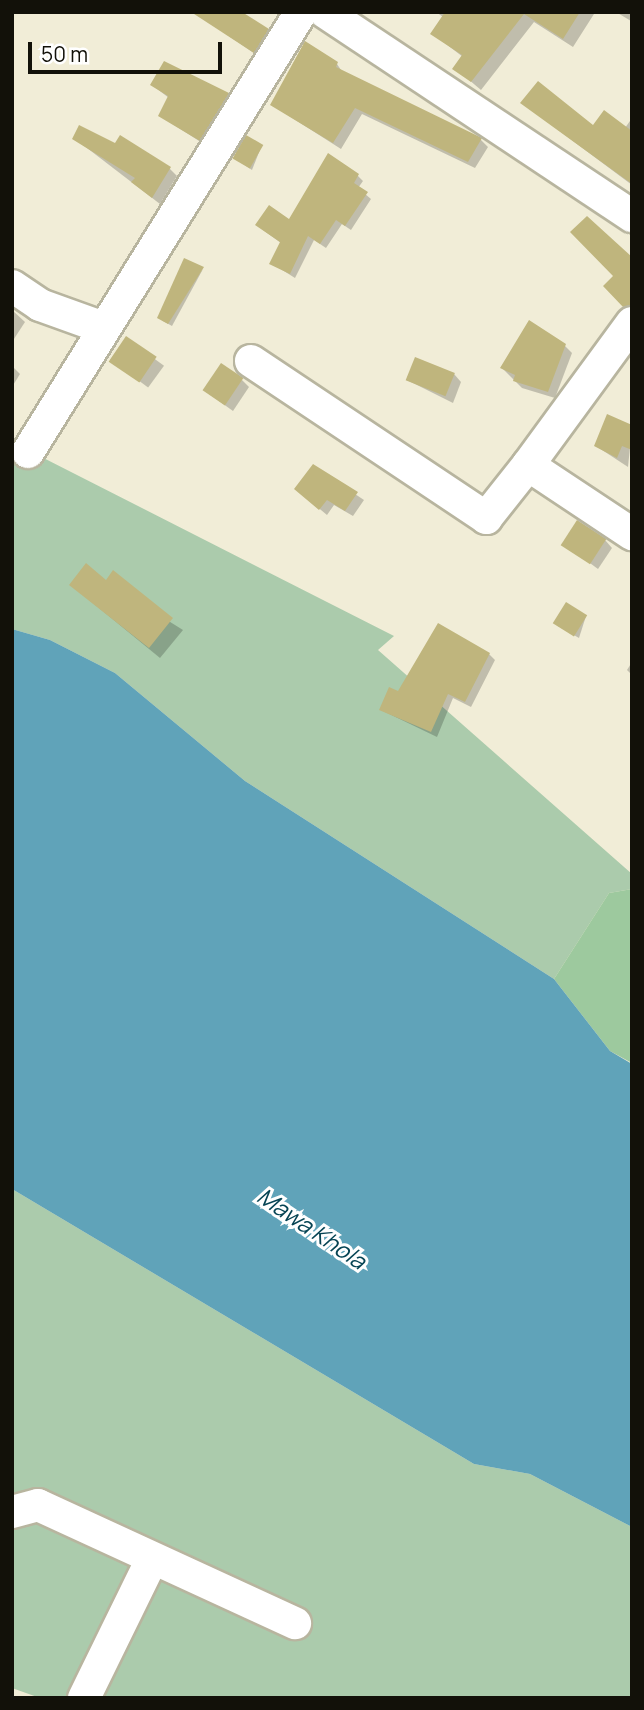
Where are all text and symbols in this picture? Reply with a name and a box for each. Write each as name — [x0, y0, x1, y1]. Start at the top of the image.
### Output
scale bar — [32, 28, 226, 72]
text: 50 m — [41, 40, 88, 68]
water label: Mawa Khola — [252, 1182, 372, 1274]

